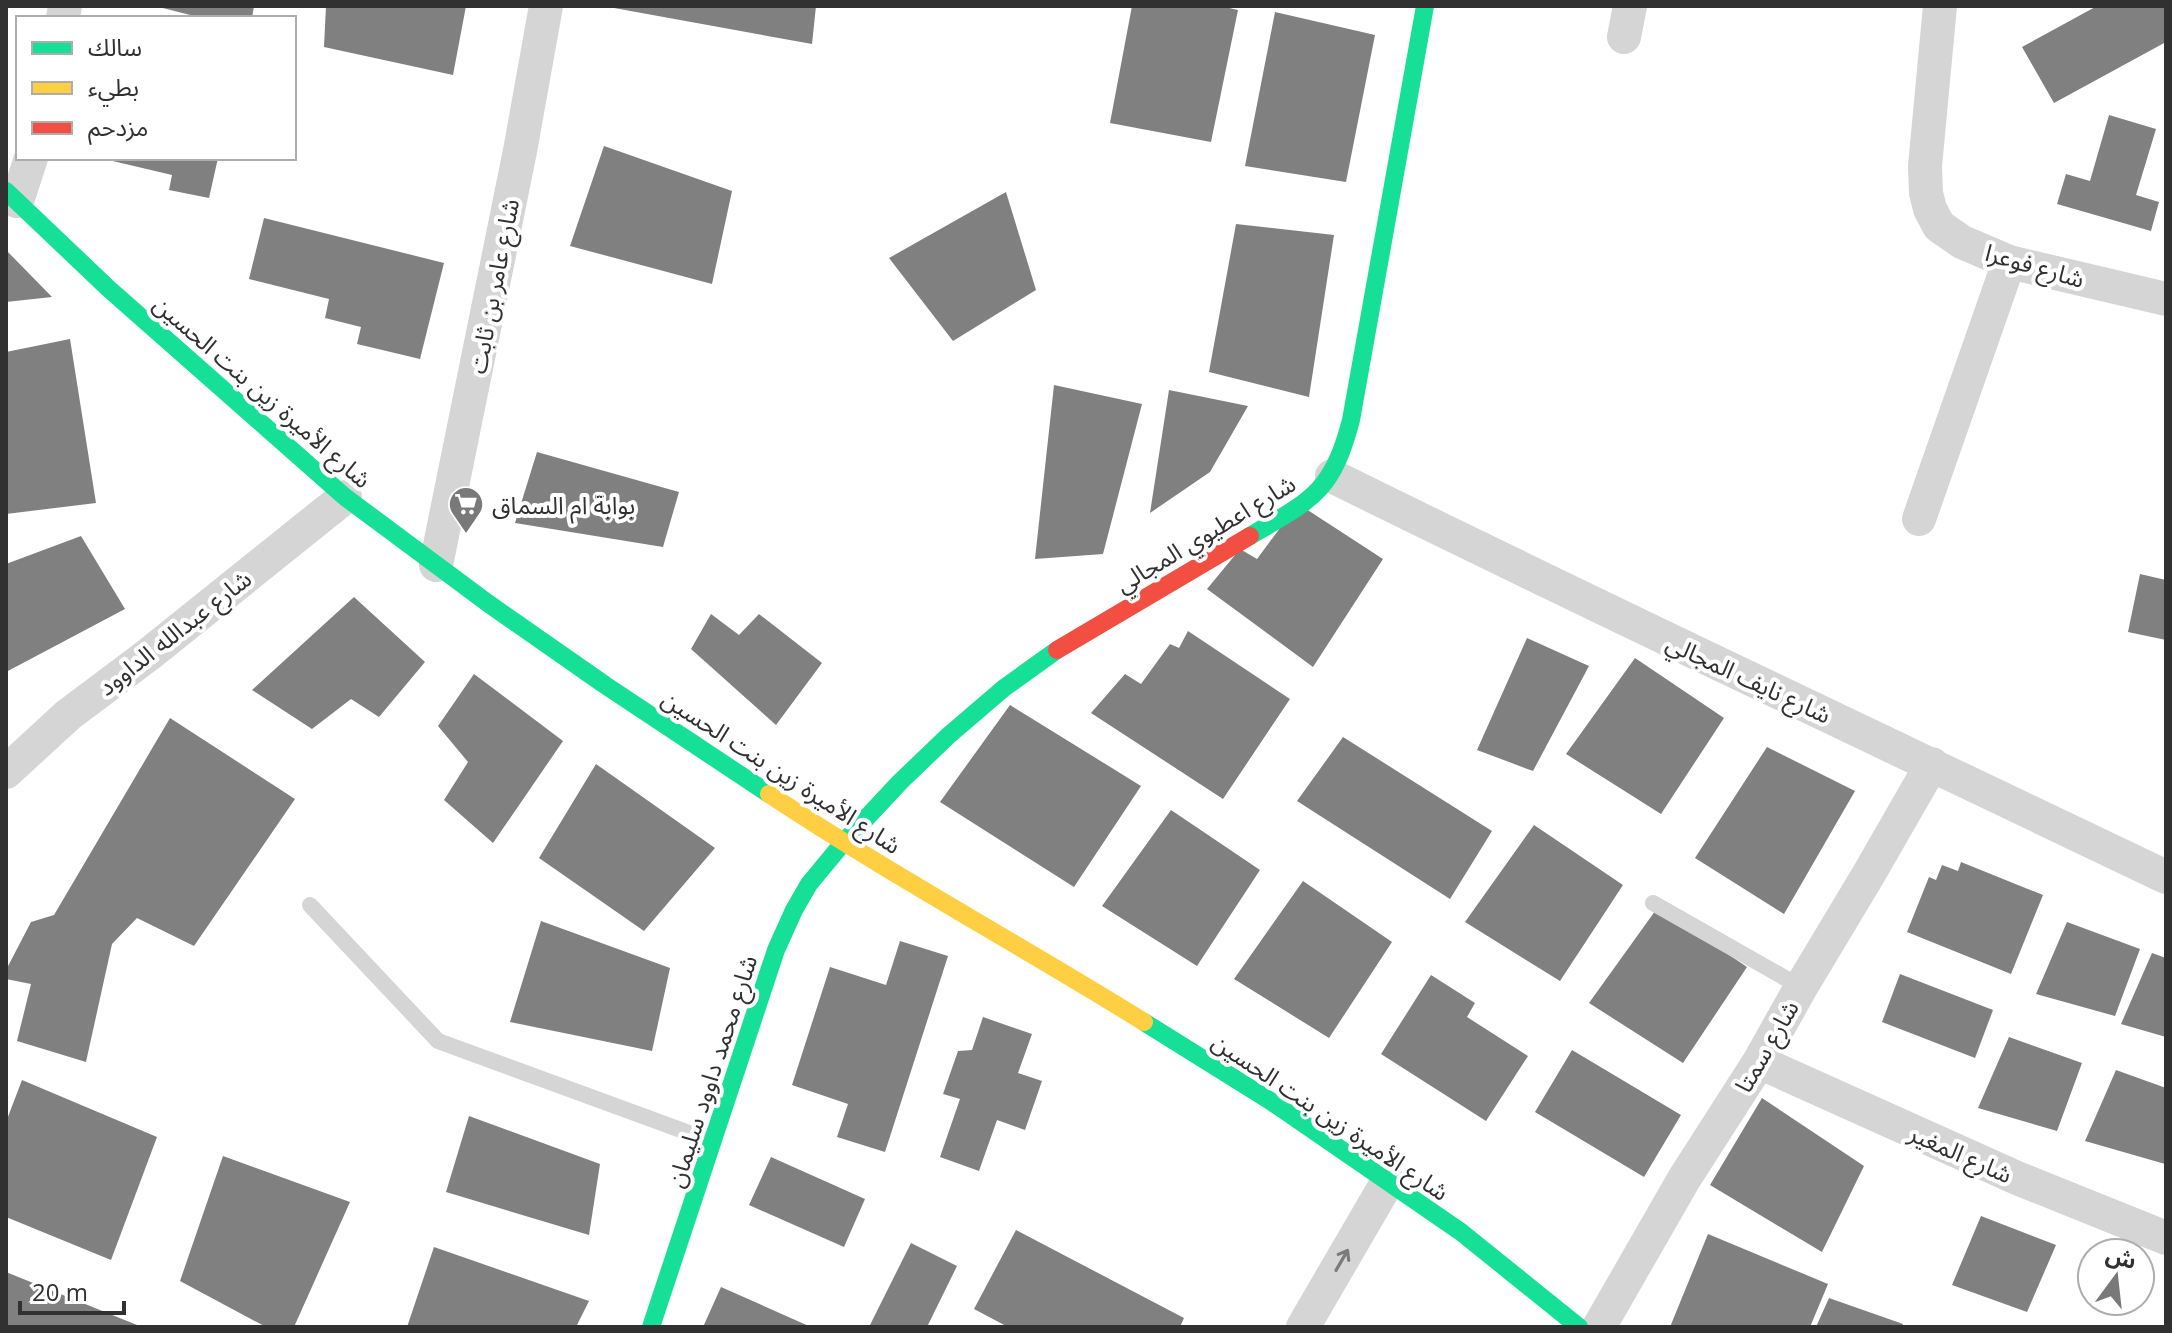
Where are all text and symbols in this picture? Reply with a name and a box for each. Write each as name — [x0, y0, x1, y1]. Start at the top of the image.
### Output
legend — [16, 16, 296, 160]
text: سالك — [88, 30, 142, 63]
text: بطيء — [88, 70, 139, 107]
text: مزدحم — [88, 110, 148, 145]
street label: شارع عامر بن ثابت — [460, 196, 528, 377]
street label: شارع فوعرا — [1981, 235, 2088, 297]
street label: شارع الأميرة زين بنت الحسين — [146, 287, 379, 496]
street label: شارع اعطيوي المجالي — [1109, 466, 1303, 603]
supermarket icon: بوابة ام السماق — [447, 485, 485, 535]
place label: بوابة ام السماق — [492, 488, 635, 524]
street label: شارع عبدالله الداوود — [90, 562, 259, 704]
street label: شارع نايف المجالي — [1660, 625, 1837, 734]
street label: شارع الأميرة زين بنت الحسين — [655, 681, 908, 863]
street label: شارع محمد داوود سليمان — [658, 951, 766, 1192]
street label: شارع سمتا — [1726, 994, 1807, 1099]
street label: شارع الأميرة زين بنت الحسين — [1205, 1024, 1456, 1209]
street label: شارع المغير — [1902, 1115, 2018, 1192]
north arrow — [2076, 1237, 2156, 1317]
text: ش — [2103, 1238, 2140, 1275]
one-way arrow — [1334, 1249, 1350, 1272]
scale bar — [20, 1265, 124, 1315]
text: 20 m — [32, 1275, 88, 1308]

